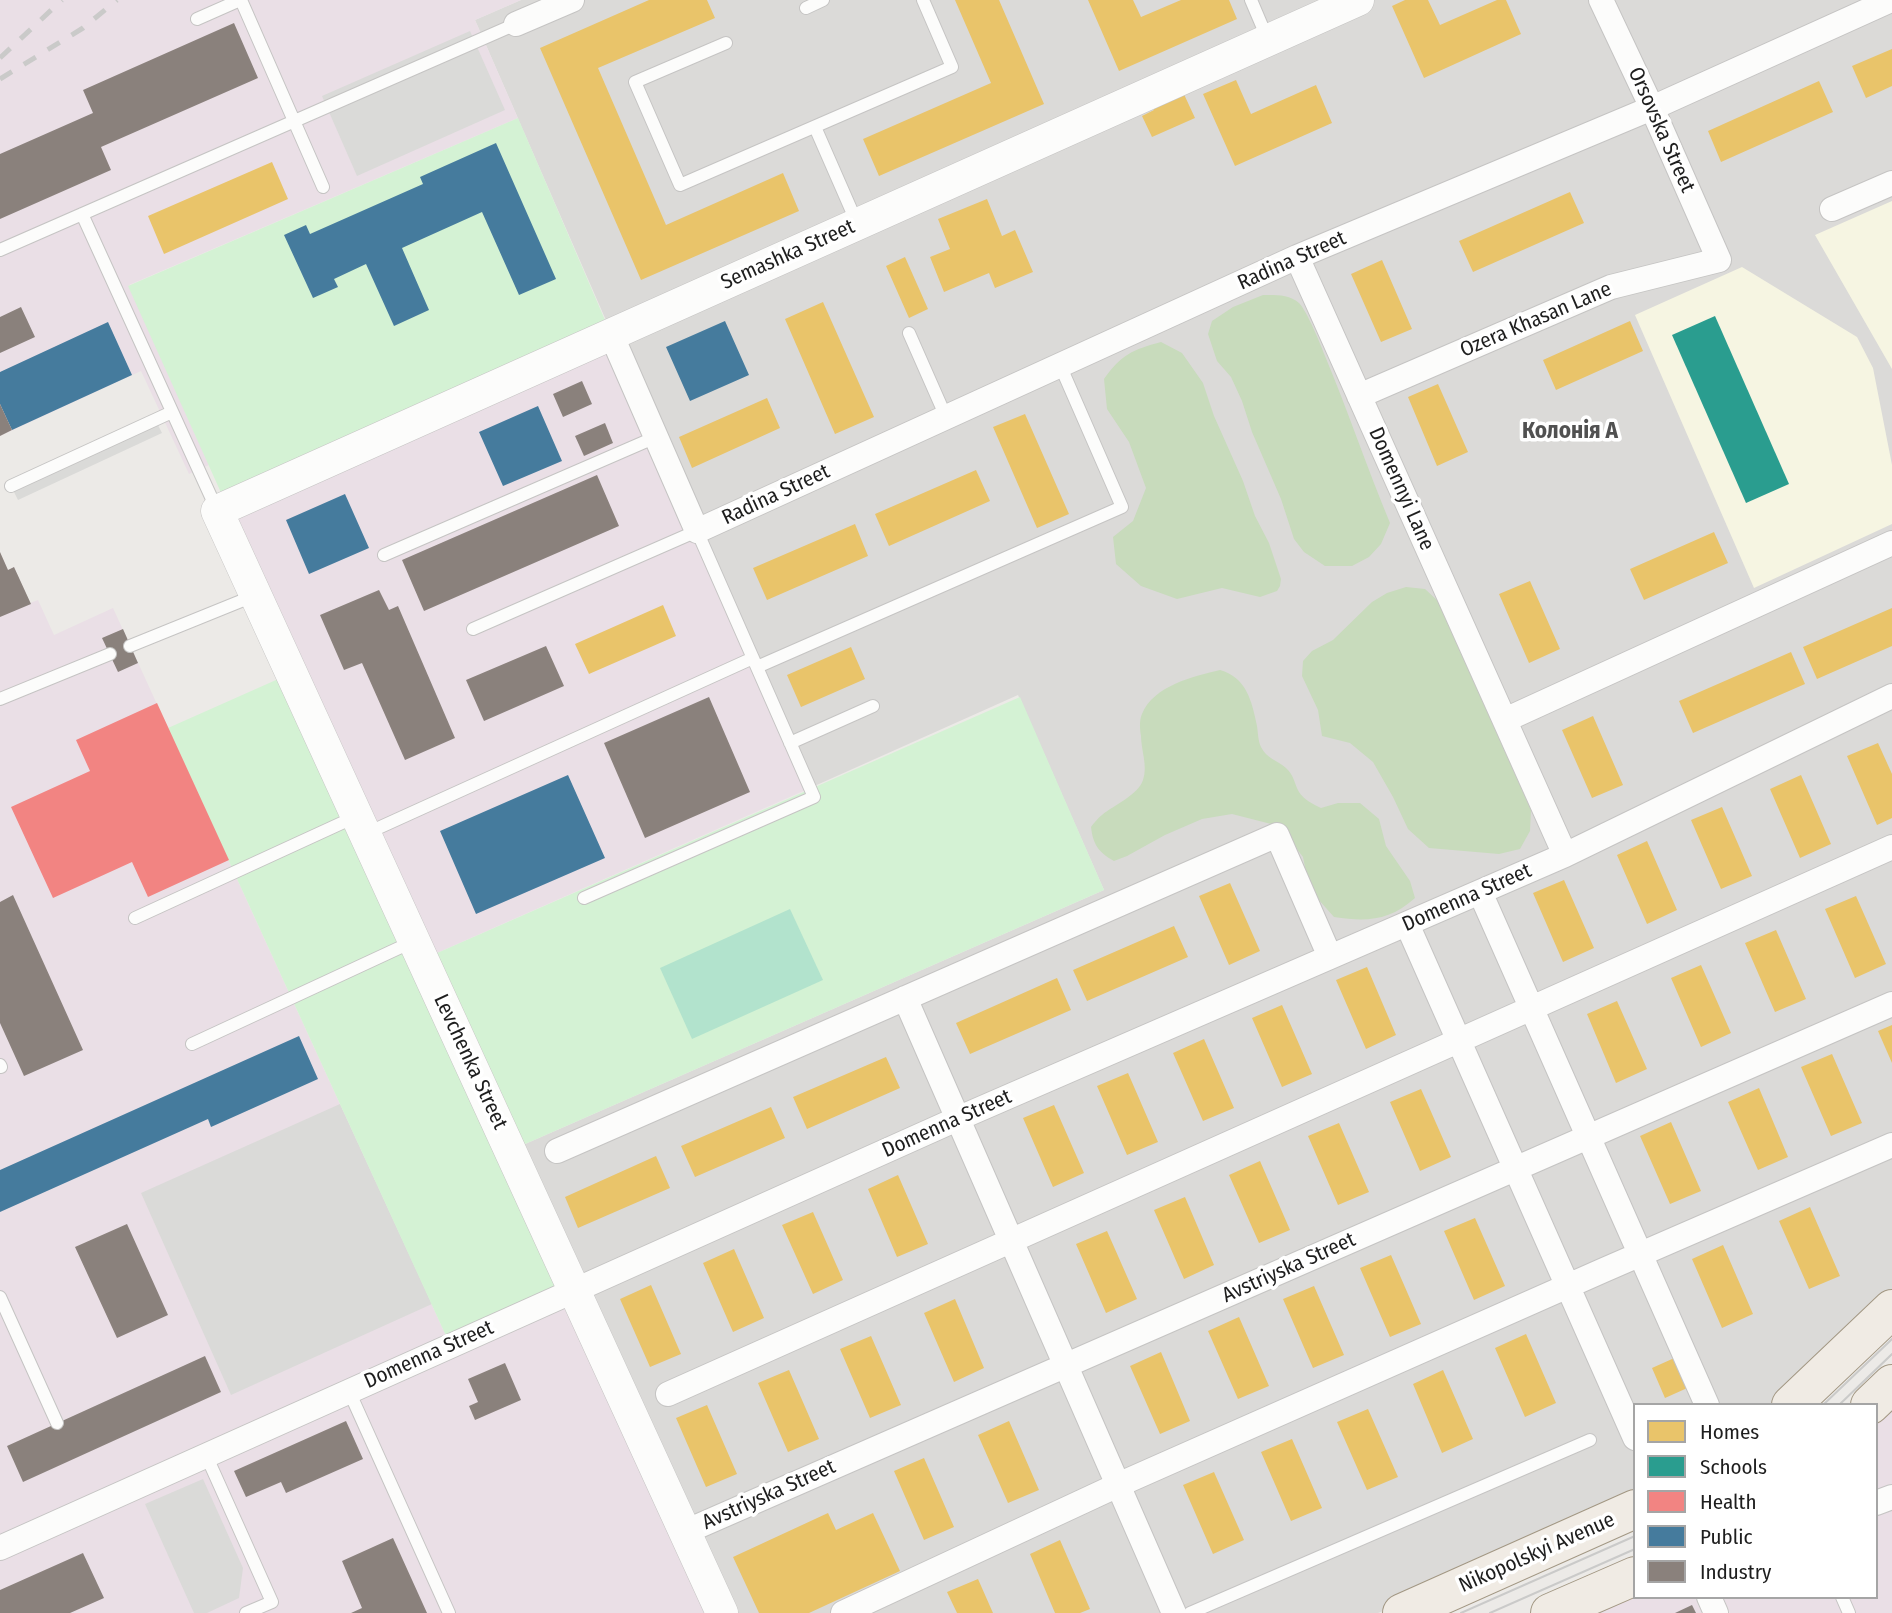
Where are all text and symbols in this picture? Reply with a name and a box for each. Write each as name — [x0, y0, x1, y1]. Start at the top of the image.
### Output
street label: Orsovska Street — [1622, 63, 1700, 197]
street label: Semashka Street — [717, 214, 859, 296]
street label: Radina Street — [1234, 226, 1350, 296]
street label: Ozera Khasan Lane — [1457, 277, 1615, 363]
district label: Колонія А — [1522, 418, 1618, 446]
street label: Domennyi Lane — [1363, 423, 1439, 555]
street label: Radina Street — [718, 459, 834, 531]
street label: Domenna Street — [1398, 858, 1536, 938]
street label: Levchenka Street — [428, 990, 512, 1134]
street label: Domenna Street — [878, 1084, 1016, 1164]
street label: Avstriyska Street — [1218, 1227, 1360, 1309]
street label: Domenna Street — [360, 1315, 498, 1395]
legend — [1633, 1403, 1878, 1599]
text: Homes — [1700, 1419, 1759, 1445]
street label: Avstriyska Street — [698, 1454, 840, 1536]
text: Schools — [1700, 1454, 1767, 1480]
text: Health — [1700, 1489, 1756, 1515]
street label: Nikopolskyi Avenue — [1455, 1507, 1619, 1599]
text: Public — [1700, 1524, 1752, 1550]
text: Industry — [1700, 1559, 1771, 1585]

